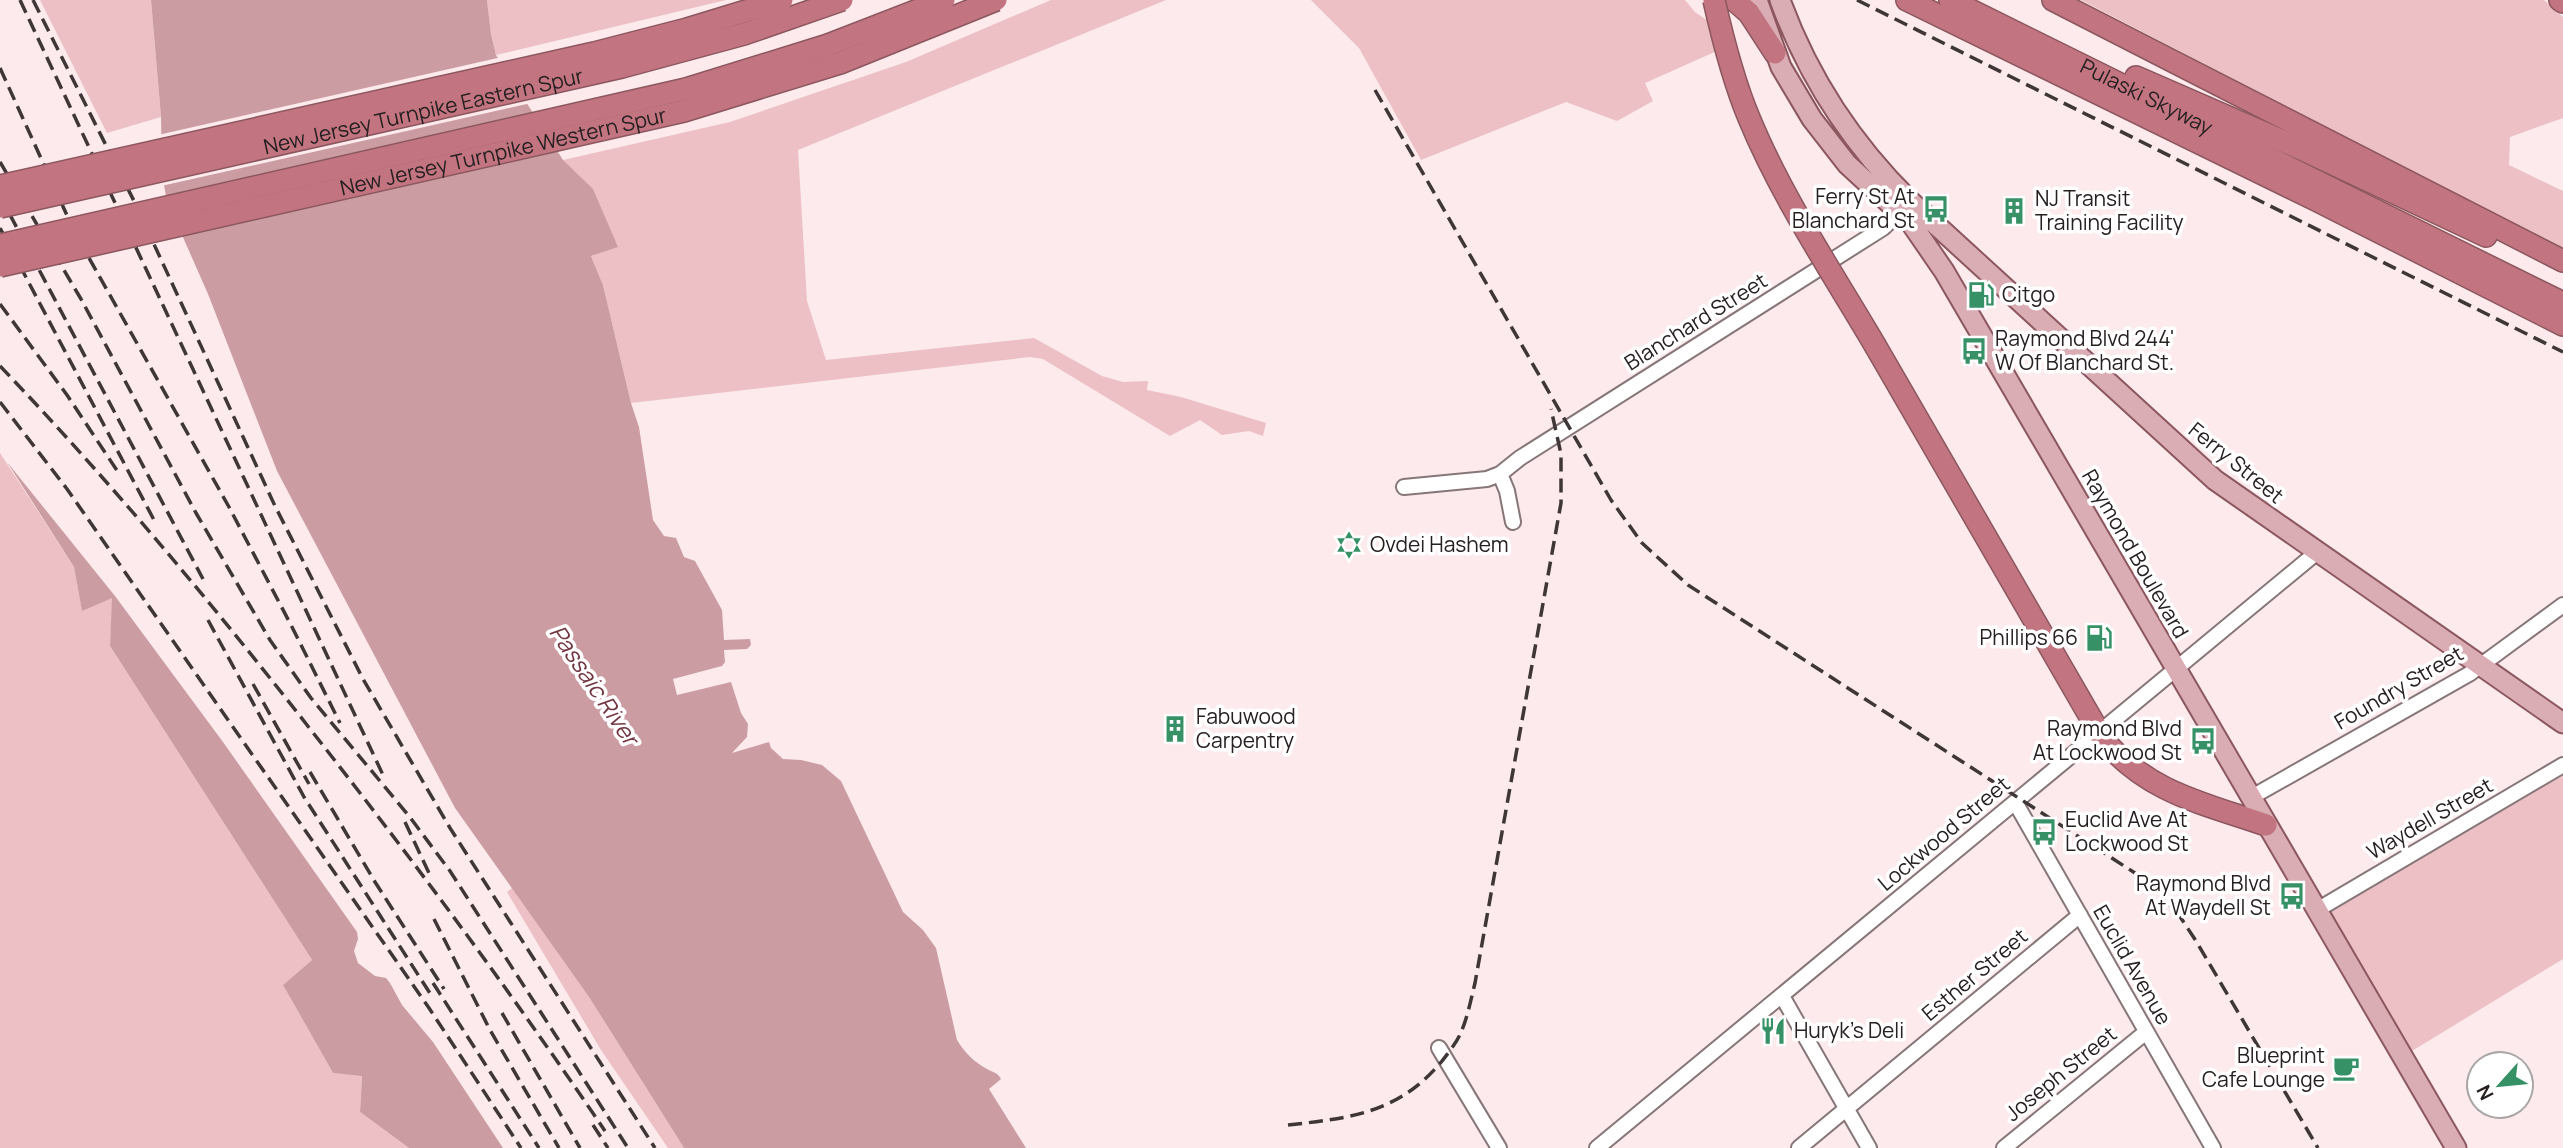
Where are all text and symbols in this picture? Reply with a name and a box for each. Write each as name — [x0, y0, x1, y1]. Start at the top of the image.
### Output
street label: Pulaski Skyway — [2076, 52, 2218, 141]
street label: New Jersey Turnpike Eastern Spur — [261, 61, 586, 160]
street label: New Jersey Turnpike Western Spur — [337, 100, 669, 202]
place label: Ferry St At Blanchard St — [1792, 182, 1915, 234]
place label: NJ Transit Training Facility — [2035, 184, 2184, 236]
bus stop icon: Ferry St At Blanchard St — [1921, 194, 1951, 224]
building icon: NJ Transit Training Facility — [1999, 196, 2029, 226]
street label: Blanchard Street — [1619, 266, 1772, 376]
fuel station icon: Citgo — [1966, 280, 1996, 310]
place label: Citgo — [2002, 280, 2055, 308]
place label: Raymond Blvd 244' W Of Blanchard St. — [1995, 324, 2175, 376]
bus stop icon: Raymond Blvd 244' W Of Blanchard St. — [1959, 336, 1989, 366]
street label: Ferry Street — [2183, 415, 2290, 509]
street label: Raymond Boulevard — [2076, 464, 2196, 643]
synagogue icon: Ovdei Hashem — [1334, 530, 1364, 560]
place label: Ovdei Hashem — [1370, 530, 1509, 558]
water label: Passaic River — [543, 618, 648, 753]
place label: Phillips 66 — [1980, 623, 2078, 651]
fuel station icon: Phillips 66 — [2084, 623, 2114, 653]
street label: Foundry Street — [2329, 639, 2468, 735]
place label: Fabuwood Carpentry — [1196, 702, 1296, 754]
building icon: Fabuwood Carpentry — [1160, 714, 1190, 744]
place label: Raymond Blvd At Lockwood St — [2033, 714, 2182, 766]
bus stop icon: Raymond Blvd At Lockwood St — [2188, 726, 2218, 756]
street label: Lockwood Street — [1872, 770, 2015, 897]
street label: Waydell Street — [2362, 771, 2497, 865]
place label: Euclid Ave At Lockwood St — [2065, 805, 2189, 857]
bus stop icon: Euclid Ave At Lockwood St — [2029, 817, 2059, 847]
place label: Raymond Blvd At Waydell St — [2136, 869, 2271, 921]
bus stop icon: Raymond Blvd At Waydell St — [2277, 881, 2307, 911]
street label: Euclid Avenue — [2087, 899, 2179, 1030]
street label: Esther Street — [1916, 922, 2033, 1027]
restaurant icon: Huryk's Deli — [1758, 1016, 1788, 1046]
place label: Huryk's Deli — [1794, 1016, 1904, 1044]
street label: Joseph Street — [1999, 1020, 2122, 1127]
place label: Blueprint Cafe Lounge — [2202, 1041, 2325, 1093]
north arrow — [2465, 1050, 2535, 1120]
cafe icon: Blueprint Cafe Lounge — [2331, 1053, 2361, 1083]
text: N — [2470, 1081, 2500, 1105]

